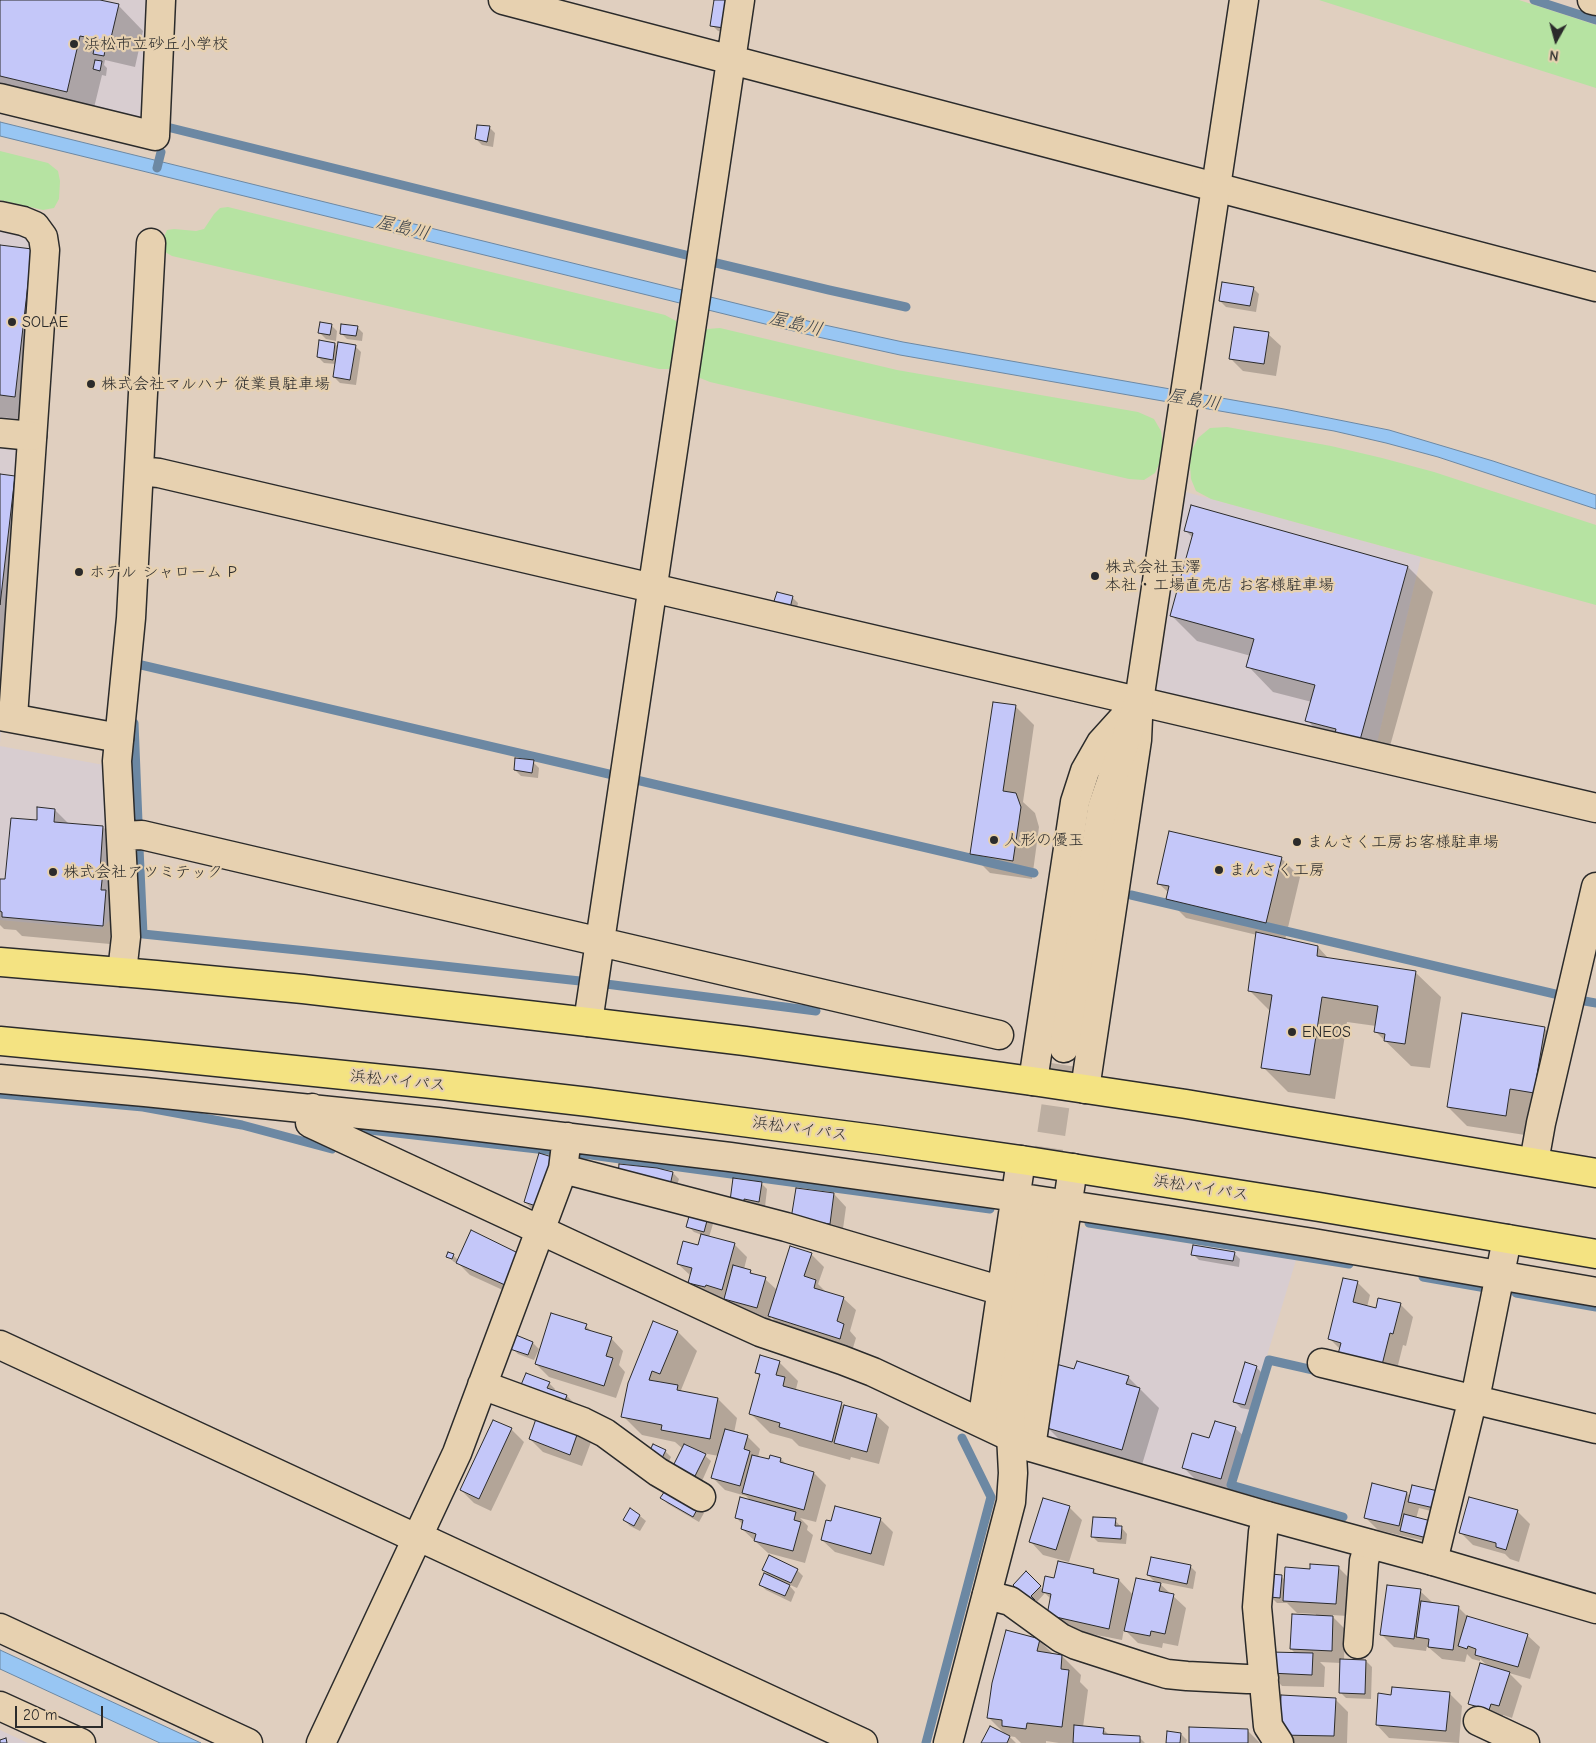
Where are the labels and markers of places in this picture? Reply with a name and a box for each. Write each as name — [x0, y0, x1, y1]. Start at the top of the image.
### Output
place label: 浜松市立砂丘小学校 — [84, 34, 228, 54]
marker: 浜松市立砂丘小学校 — [68, 38, 80, 50]
place label: SOLAE — [22, 312, 68, 332]
marker: SOLAE — [6, 316, 18, 328]
place label: 株式会社マルハナ 従業員駐車場 — [101, 374, 330, 394]
marker: 株式会社マルハナ 従業員駐車場 — [85, 378, 97, 390]
place label: 株式会社玉澤 本社・工場直売店 お客様駐車場 — [1105, 557, 1334, 595]
place label: ホテル シャローム P — [89, 562, 237, 582]
marker: ホテル シャローム P — [73, 566, 85, 578]
marker: 株式会社玉澤 本社・工場直売店 お客様駐車場 — [1089, 570, 1101, 582]
place label: 人形の優玉 — [1004, 830, 1084, 850]
place label: まんさく工房お客様駐車場 — [1307, 832, 1499, 852]
marker: 人形の優玉 — [988, 834, 1000, 846]
marker: まんさく工房お客様駐車場 — [1291, 836, 1303, 848]
place label: まんさく工房 — [1229, 860, 1325, 880]
place label: 株式会社アツミテック — [63, 862, 223, 882]
marker: まんさく工房 — [1213, 864, 1225, 876]
marker: 株式会社アツミテック — [47, 866, 59, 878]
place label: ENEOS — [1302, 1022, 1351, 1042]
marker: ENEOS — [1286, 1026, 1298, 1038]

